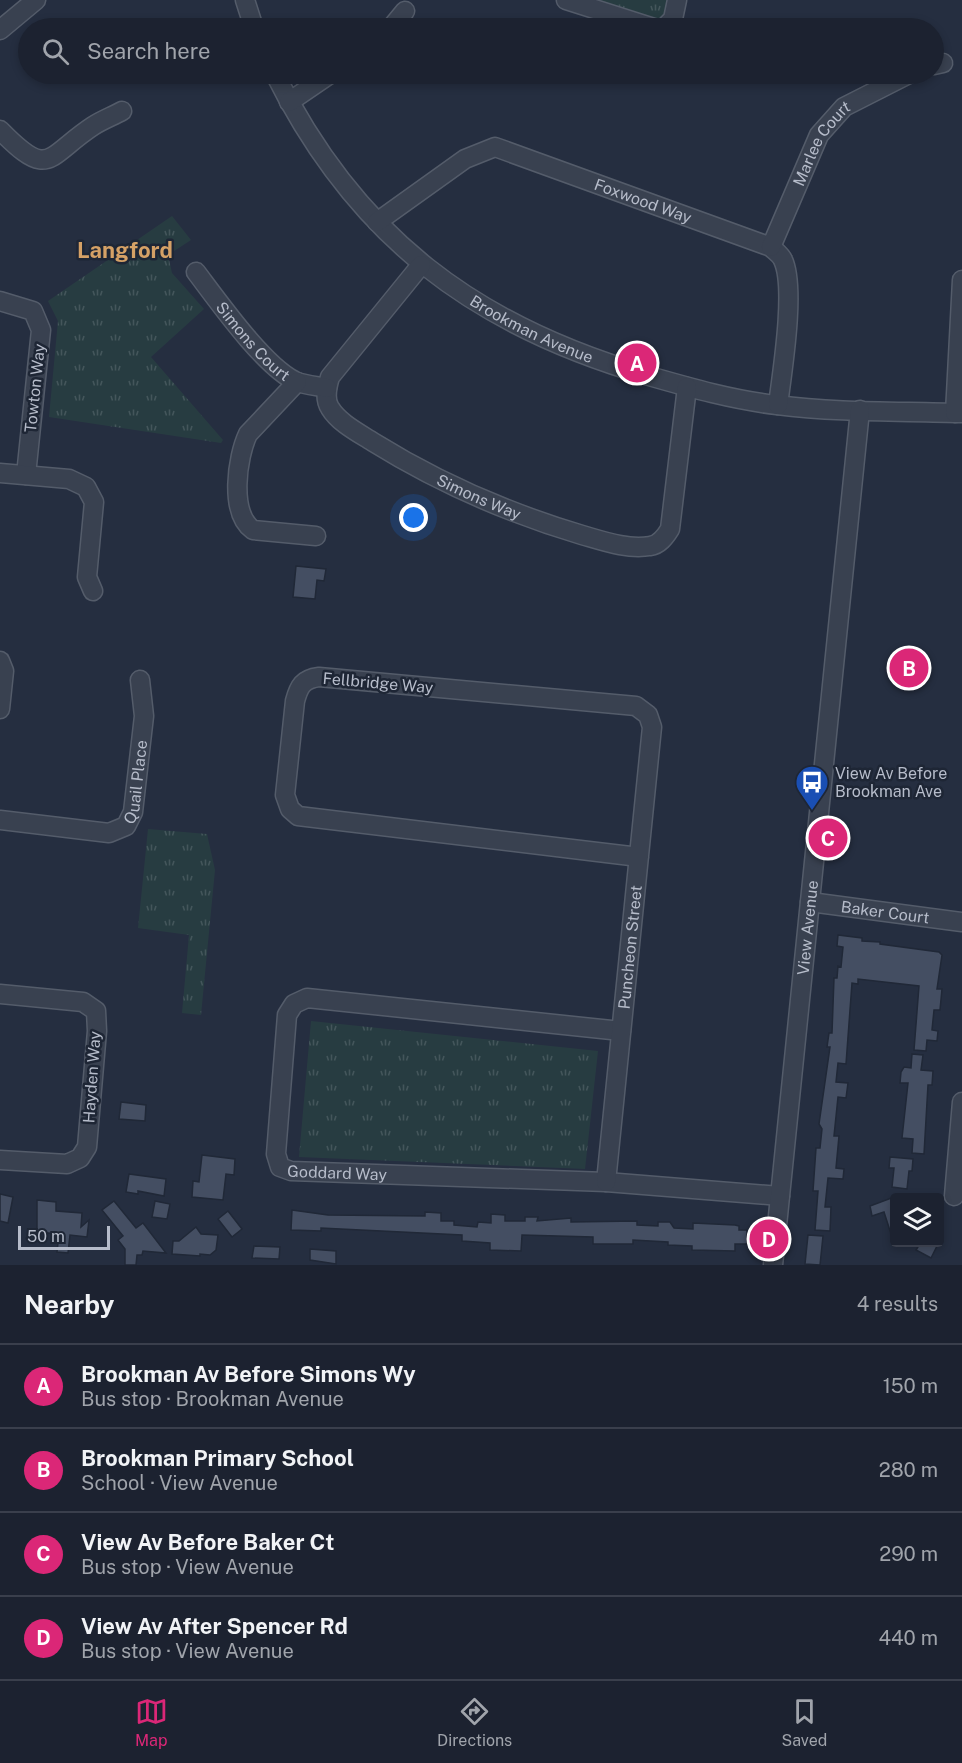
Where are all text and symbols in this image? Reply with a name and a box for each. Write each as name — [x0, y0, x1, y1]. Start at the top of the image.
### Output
search box — [18, 18, 944, 84]
icon: search — [39, 35, 72, 68]
text: Search here — [87, 38, 211, 64]
street label: Marlee Court — [789, 96, 853, 189]
street label: Foxwood Way — [592, 174, 695, 227]
district label: Langford — [77, 237, 173, 263]
street label: Brookman Avenue — [467, 291, 596, 367]
street label: Simons Court — [212, 298, 294, 385]
pin: A — [618, 340, 656, 386]
street label: Towton Way — [21, 342, 49, 433]
street label: Simons Way — [434, 470, 524, 523]
your location — [399, 503, 428, 532]
pin: B — [890, 646, 928, 690]
street label: Fellbridge Way — [322, 669, 434, 697]
street label: Quail Place — [119, 739, 151, 827]
bus stop icon: View Av Before Brookman Ave — [794, 764, 830, 811]
place label: View Av Before Brookman Ave — [835, 764, 947, 801]
pin: C — [808, 816, 848, 860]
street label: View Avenue — [793, 880, 822, 976]
street label: Puncheon Street — [614, 884, 645, 1010]
street label: Baker Court — [840, 897, 931, 927]
street label: Hayden Way — [79, 1030, 105, 1124]
street label: Goddard Way — [287, 1161, 388, 1184]
map controls — [890, 1193, 944, 1247]
button: layers — [890, 1193, 944, 1247]
pin: D — [750, 1216, 788, 1262]
scale bar — [18, 1223, 110, 1250]
text: 50 m — [27, 1227, 65, 1246]
text: Nearby — [24, 1289, 114, 1320]
text: 4 results — [857, 1292, 938, 1316]
text: Brookman Av Before Simons Wy — [81, 1361, 416, 1387]
text: A — [36, 1374, 51, 1398]
text: 150 m — [883, 1374, 938, 1398]
text: Bus stop · Brookman Avenue — [81, 1387, 344, 1411]
text: Brookman Primary School — [81, 1445, 354, 1471]
text: B — [37, 1458, 50, 1482]
text: 280 m — [879, 1458, 938, 1482]
text: School · View Avenue — [81, 1471, 278, 1495]
text: View Av Before Baker Ct — [81, 1529, 334, 1555]
text: C — [36, 1542, 51, 1566]
text: 290 m — [879, 1542, 938, 1566]
text: Bus stop · View Avenue — [81, 1555, 294, 1579]
text: View Av After Spencer Rd — [81, 1613, 348, 1639]
text: D — [36, 1626, 51, 1650]
text: 440 m — [878, 1626, 938, 1650]
text: Bus stop · View Avenue — [81, 1639, 294, 1663]
tab: Map — [135, 1695, 168, 1750]
tab: Directions — [437, 1695, 512, 1750]
tab: Saved — [782, 1695, 827, 1750]

